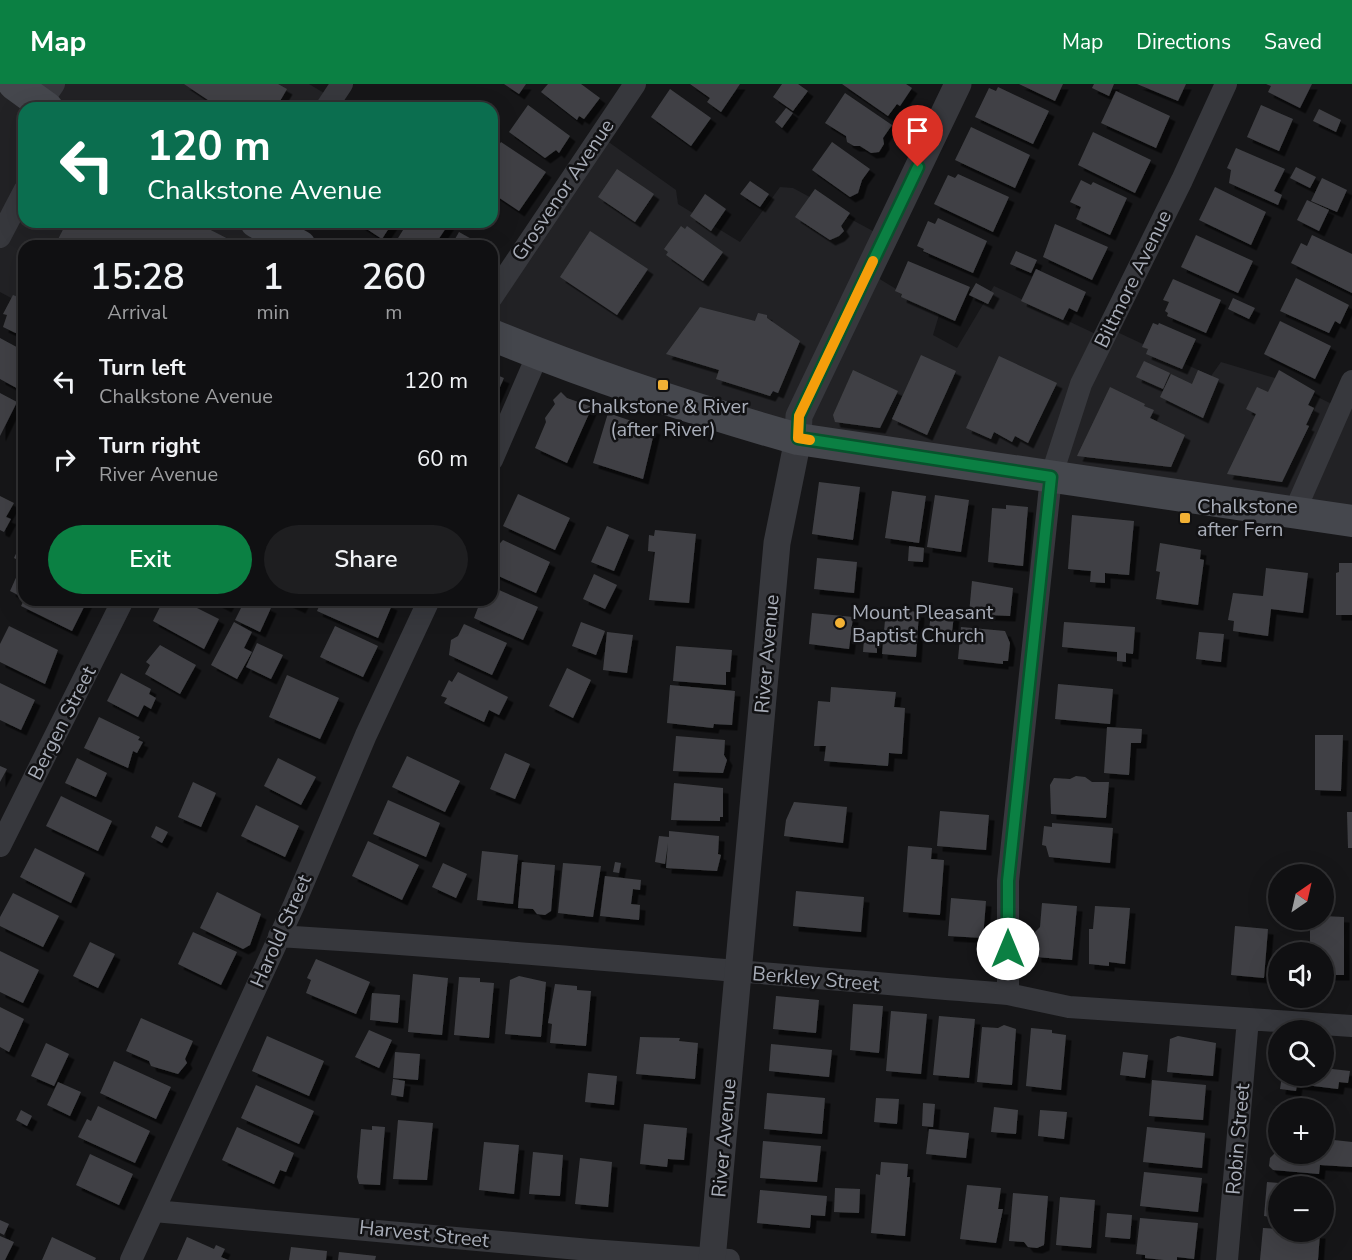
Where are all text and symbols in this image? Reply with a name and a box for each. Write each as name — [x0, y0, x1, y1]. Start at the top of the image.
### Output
text: Map — [30, 23, 86, 61]
text: Map — [1062, 28, 1103, 56]
text: Directions — [1136, 28, 1231, 56]
text: Saved — [1264, 28, 1322, 56]
pin — [892, 105, 943, 167]
street label: Grosvenor Avenue — [505, 114, 621, 266]
icon: arrive — [901, 114, 934, 147]
text: 120 m — [147, 118, 271, 175]
icon: left — [48, 126, 126, 204]
text: Chalkstone Avenue — [147, 172, 382, 209]
street label: Biltmore Avenue — [1088, 206, 1178, 352]
text: 15:28 — [90, 253, 185, 302]
text: 1 — [262, 253, 284, 302]
text: 260 — [361, 253, 426, 302]
text: Arrival — [107, 299, 167, 326]
text: min — [257, 299, 290, 326]
text: m — [385, 299, 402, 326]
text: Turn left — [99, 353, 186, 383]
icon: left — [48, 365, 81, 398]
text: 120 m — [404, 366, 468, 396]
marker: Chalkstone & River (after River) — [656, 378, 670, 392]
text: Chalkstone Avenue — [99, 383, 273, 410]
place label: Chalkstone & River (after River) — [578, 393, 748, 443]
text: Turn right — [99, 431, 200, 461]
icon: right — [48, 443, 81, 476]
text: 60 m — [417, 444, 468, 474]
text: River Avenue — [99, 461, 218, 488]
place label: Chalkstone after Fern — [1197, 493, 1298, 543]
marker: Chalkstone after Fern — [1178, 511, 1192, 525]
button: Exit — [48, 525, 252, 594]
button: Share — [264, 525, 468, 594]
street label: River Avenue — [748, 593, 786, 715]
place label: Mount Pleasant Baptist Church — [852, 599, 994, 649]
marker: Mount Pleasant Baptist Church — [833, 616, 847, 630]
street label: Bergen Street — [22, 660, 103, 785]
north arrow — [1268, 864, 1334, 930]
map controls — [1268, 864, 1334, 1242]
street label: Harold Street — [244, 869, 318, 992]
position arrow — [976, 917, 1040, 981]
button: sound — [1268, 942, 1334, 1008]
street label: Berkley Street — [751, 960, 882, 998]
button: search — [1268, 1020, 1334, 1086]
street label: River Avenue — [705, 1077, 743, 1199]
street label: Robin Street — [1220, 1081, 1256, 1196]
button: + — [1268, 1098, 1334, 1164]
button: − — [1268, 1176, 1334, 1242]
street label: Harvest Street — [358, 1214, 491, 1254]

